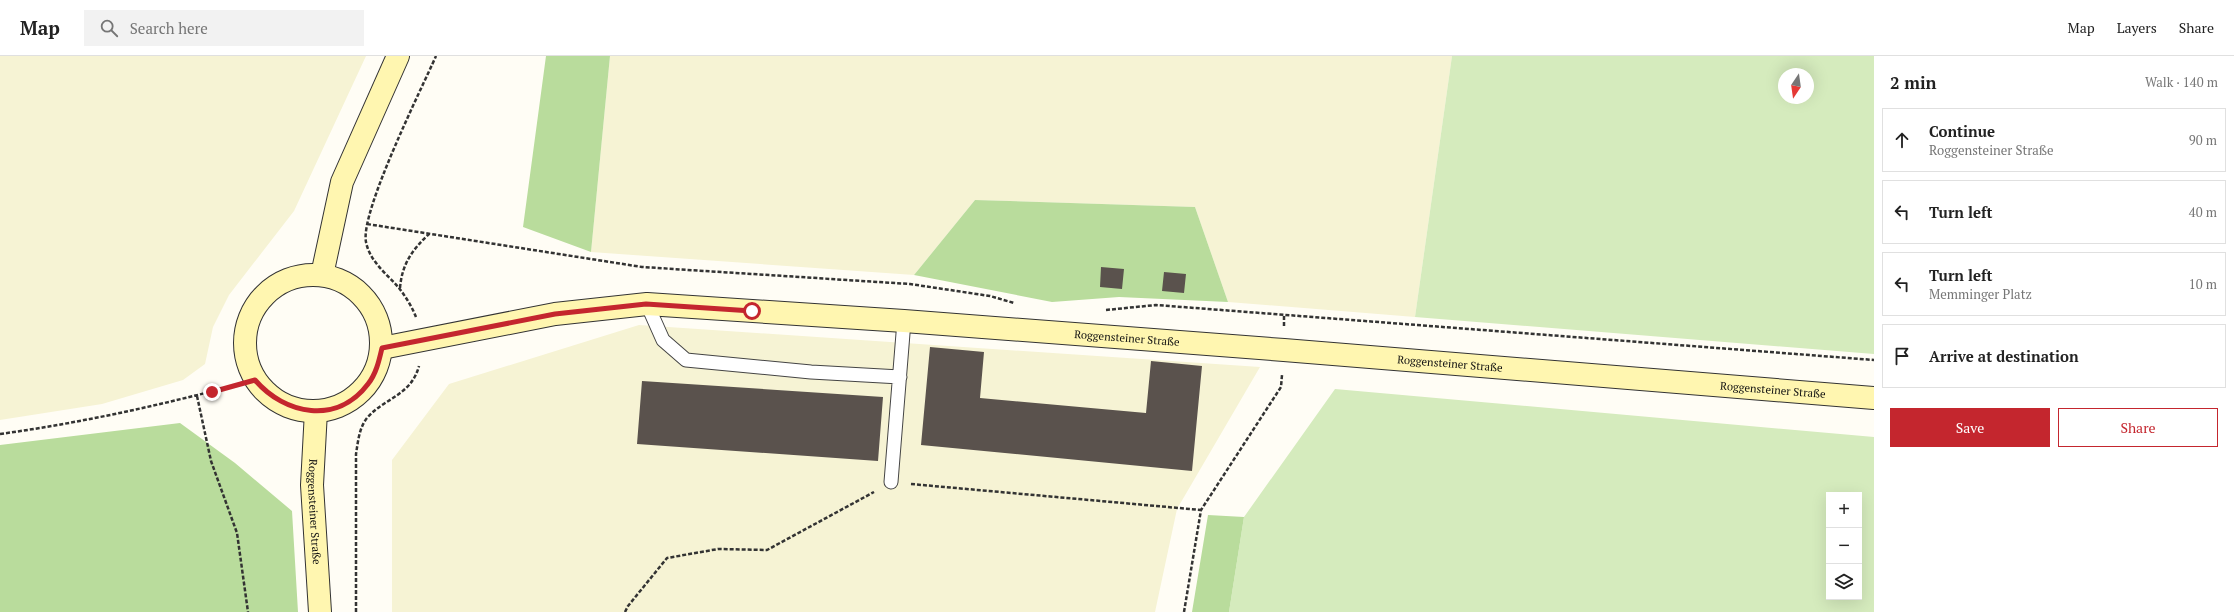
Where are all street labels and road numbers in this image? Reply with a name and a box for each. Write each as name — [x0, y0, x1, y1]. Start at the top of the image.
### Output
street label: Roggensteiner Straße — [1074, 327, 1181, 349]
street label: Roggensteiner Straße — [1397, 352, 1504, 375]
street label: Roggensteiner Straße — [1720, 379, 1827, 401]
street label: Roggensteiner Straße — [305, 459, 324, 565]

